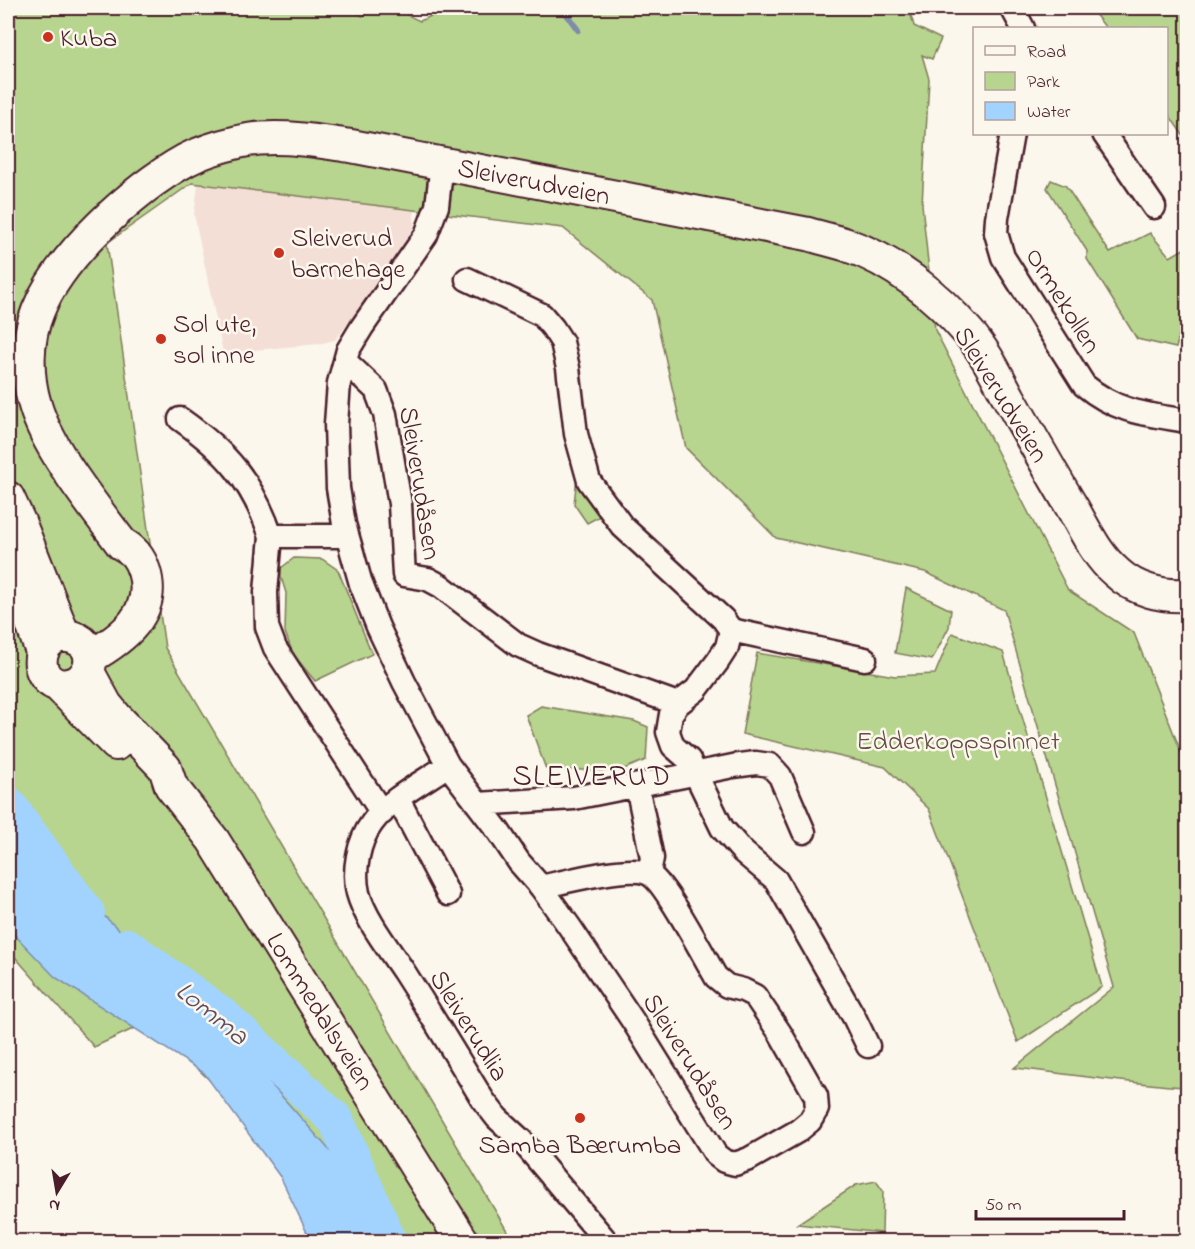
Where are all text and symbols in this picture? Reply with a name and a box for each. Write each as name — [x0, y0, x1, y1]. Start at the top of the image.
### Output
place label: Kuba — [60, 20, 117, 59]
legend — [973, 27, 1168, 135]
marker: Kuba — [41, 30, 55, 44]
text: Road — [1027, 40, 1066, 66]
text: Park — [1027, 70, 1060, 96]
text: Water — [1027, 100, 1071, 126]
street label: Sleiverudveien — [454, 150, 613, 217]
place label: Sleiverud barnehage — [291, 220, 406, 290]
street label: Ormekollen — [1014, 241, 1110, 362]
marker: Sleiverud barnehage — [272, 246, 286, 260]
place label: Sol ute, sol inne — [173, 306, 256, 376]
street label: Sleiverudveien — [942, 319, 1057, 471]
marker: Sol ute, sol inne — [154, 332, 168, 346]
street label: Sleiverudåsen — [387, 404, 450, 563]
park label: Edderkoppspinnet — [856, 723, 1060, 762]
district label: SLEIVERUD — [513, 756, 671, 800]
street label: Lommedalsveien — [255, 926, 383, 1099]
street label: Sleiverudlia — [418, 963, 518, 1090]
water label: Lomma — [165, 973, 257, 1057]
street label: Sleiverudåsen — [631, 986, 746, 1138]
marker: Samba Bærumba — [573, 1111, 587, 1125]
place label: Samba Bærumba — [479, 1127, 681, 1166]
north arrow — [27, 1162, 87, 1222]
scale bar — [976, 1183, 1124, 1221]
text: N — [47, 1192, 62, 1218]
text: 50 m — [985, 1193, 1022, 1219]

